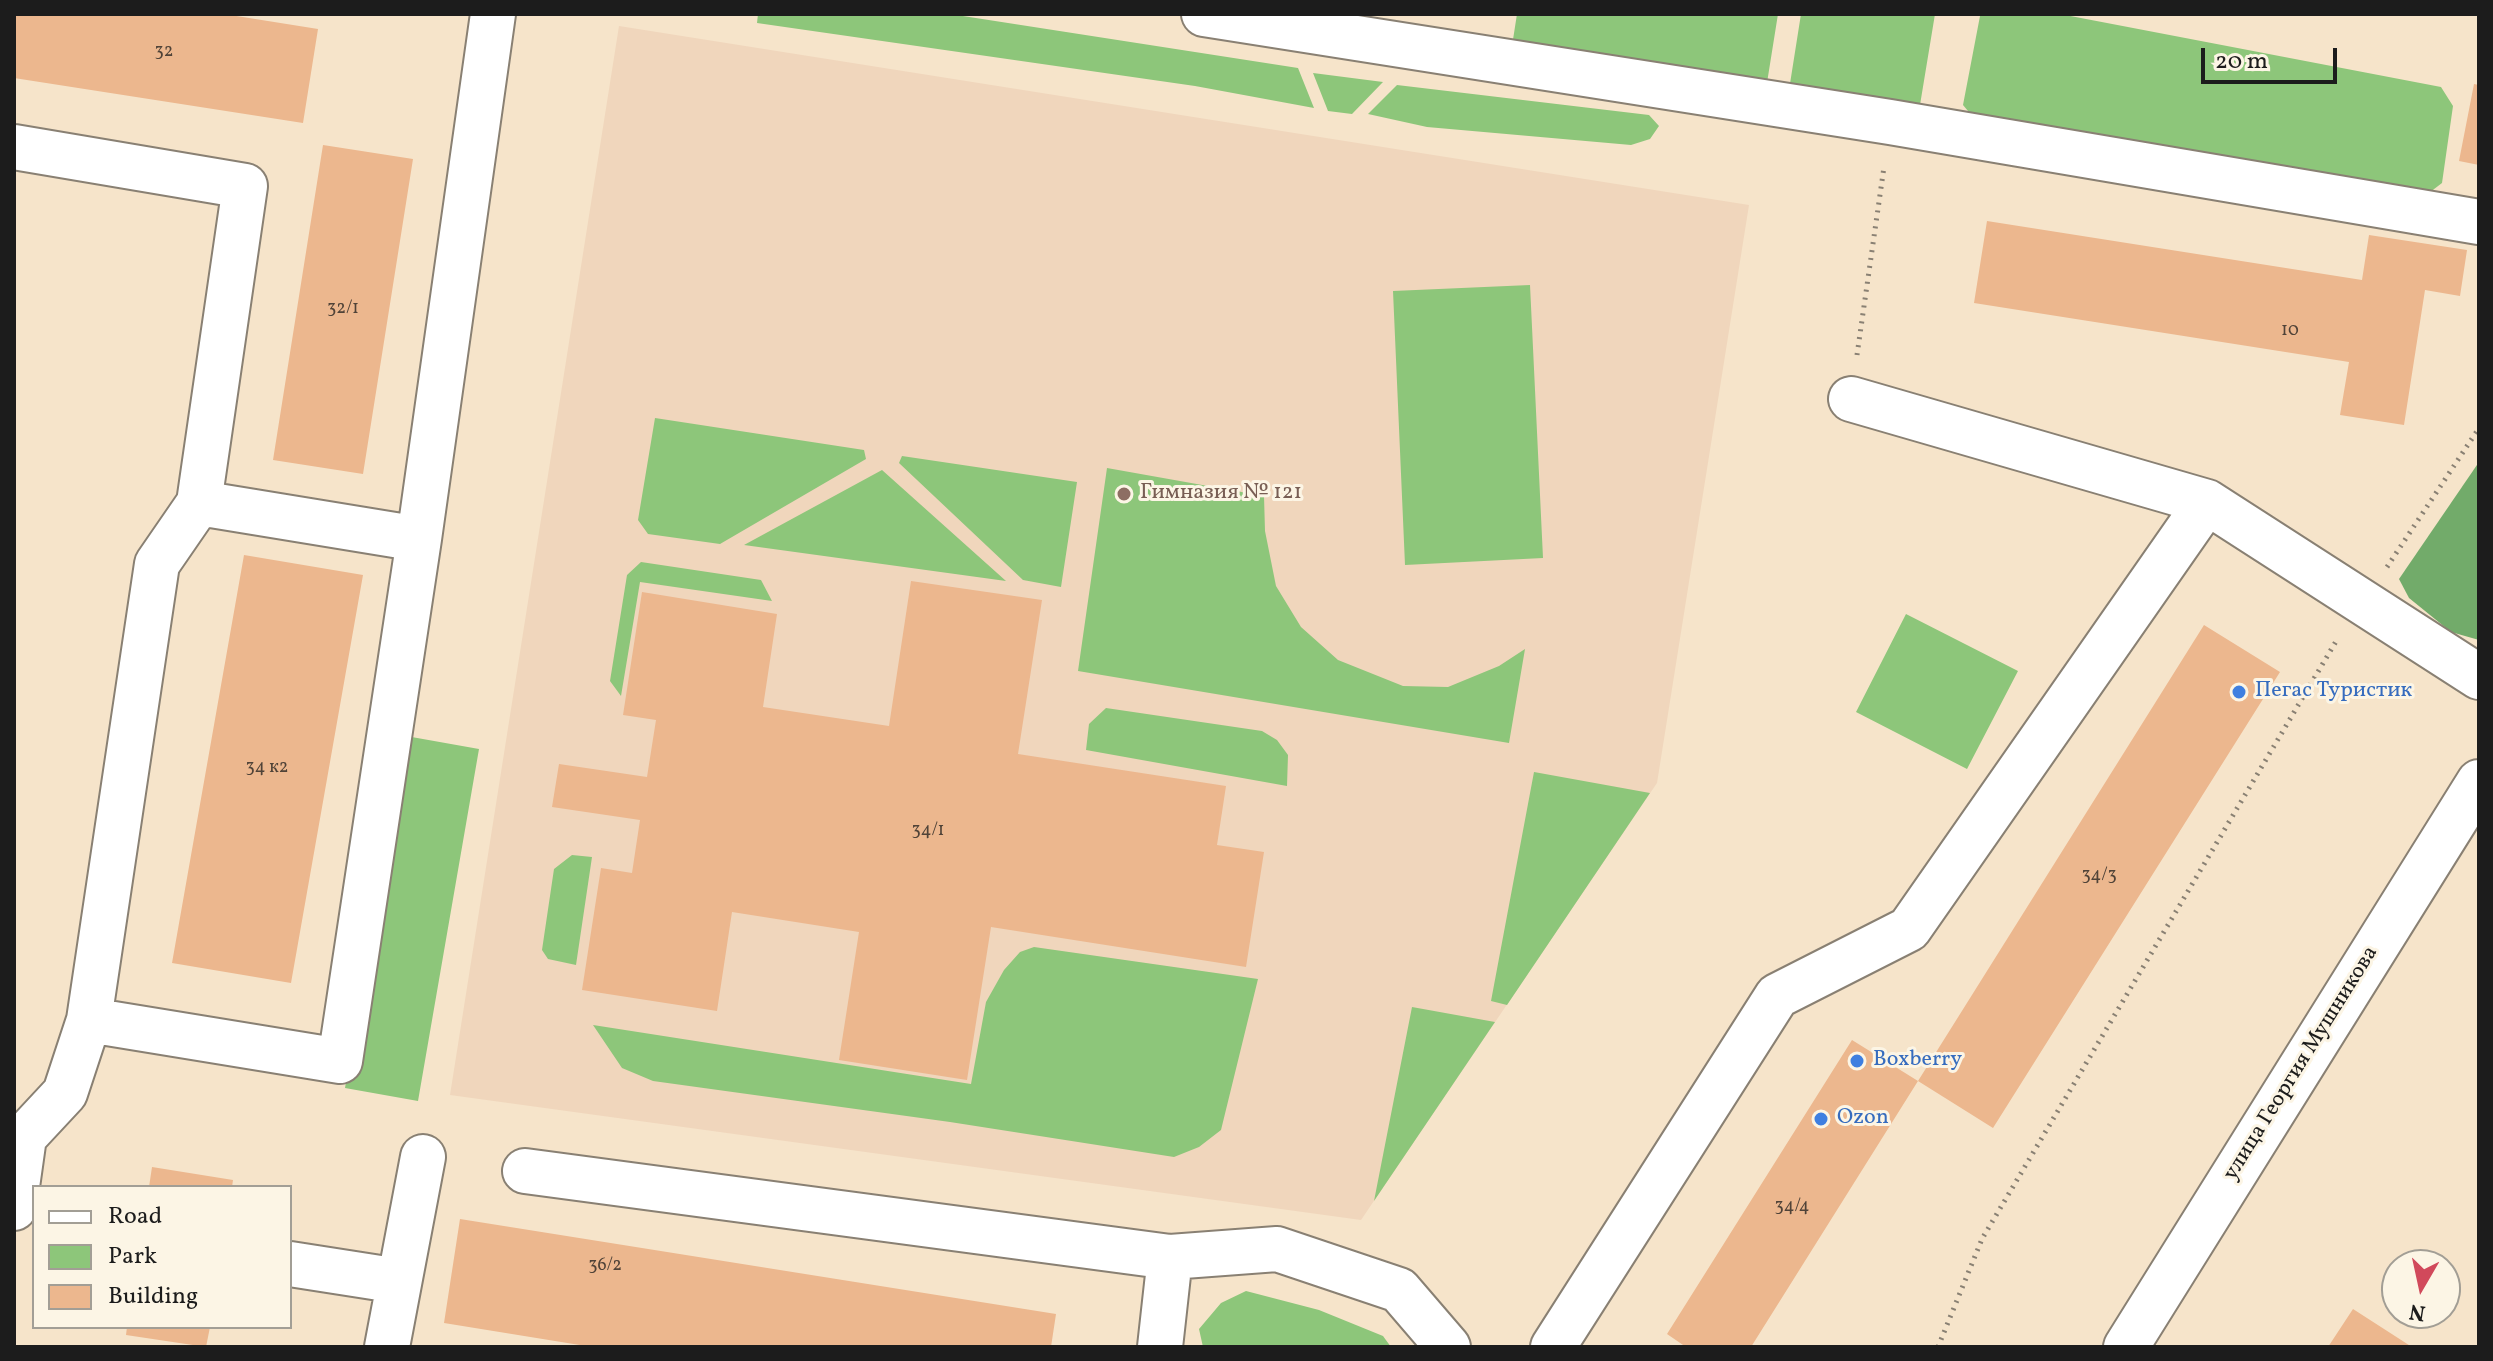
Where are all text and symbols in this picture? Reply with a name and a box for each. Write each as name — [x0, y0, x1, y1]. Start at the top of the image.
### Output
scale bar — [2205, 32, 2341, 82]
house number: 32 — [155, 42, 173, 64]
text: 20 m — [2215, 45, 2268, 79]
house number: 32/1 — [327, 299, 359, 321]
house number: 10 — [2281, 321, 2299, 343]
place label: Гимназия № 121 — [1140, 481, 1302, 507]
marker: Гимназия № 121 — [1115, 485, 1133, 503]
place label: Пегас Туристик — [2255, 679, 2412, 705]
marker: Пегас Туристик — [2230, 683, 2248, 701]
house number: 34 к2 — [246, 758, 288, 780]
house number: 34/1 — [912, 821, 944, 843]
house number: 34/3 — [2081, 866, 2117, 888]
street label: улица Георгия Мушникова — [2219, 942, 2385, 1186]
place label: Boxberry — [1873, 1048, 1962, 1074]
marker: Boxberry — [1848, 1052, 1866, 1070]
place label: Ozon — [1837, 1106, 1889, 1132]
marker: Ozon — [1812, 1110, 1830, 1128]
legend — [32, 1185, 292, 1329]
house number: 34/4 — [1775, 1197, 1809, 1219]
text: Road — [108, 1200, 162, 1234]
text: Park — [108, 1240, 157, 1274]
north arrow — [2381, 1249, 2461, 1329]
house number: 36/2 — [588, 1256, 622, 1278]
text: Building — [108, 1280, 198, 1314]
text: N — [2407, 1295, 2428, 1328]

